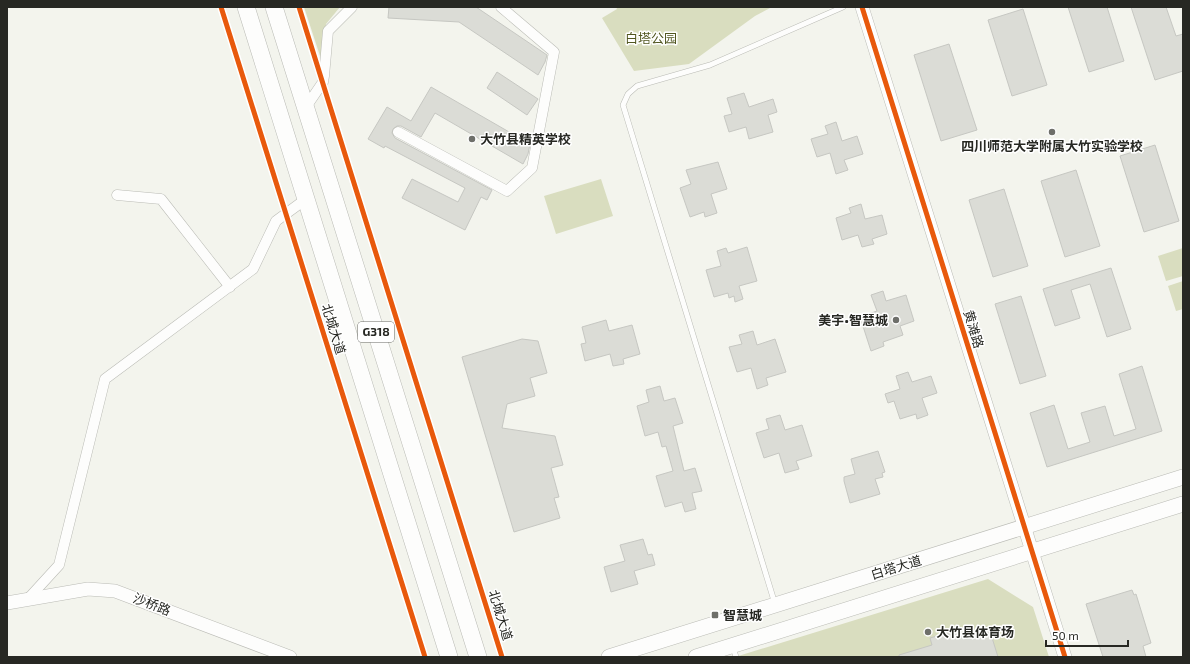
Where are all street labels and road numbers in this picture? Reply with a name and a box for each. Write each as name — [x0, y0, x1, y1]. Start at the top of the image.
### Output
street label: 北城大道 — [319, 302, 349, 356]
street label: 黄滩路 — [961, 308, 987, 350]
road number: G318 — [358, 322, 394, 342]
street label: 白塔大道 — [869, 552, 923, 582]
street label: 北城大道 — [486, 588, 516, 642]
street label: 沙桥路 — [131, 590, 173, 618]

